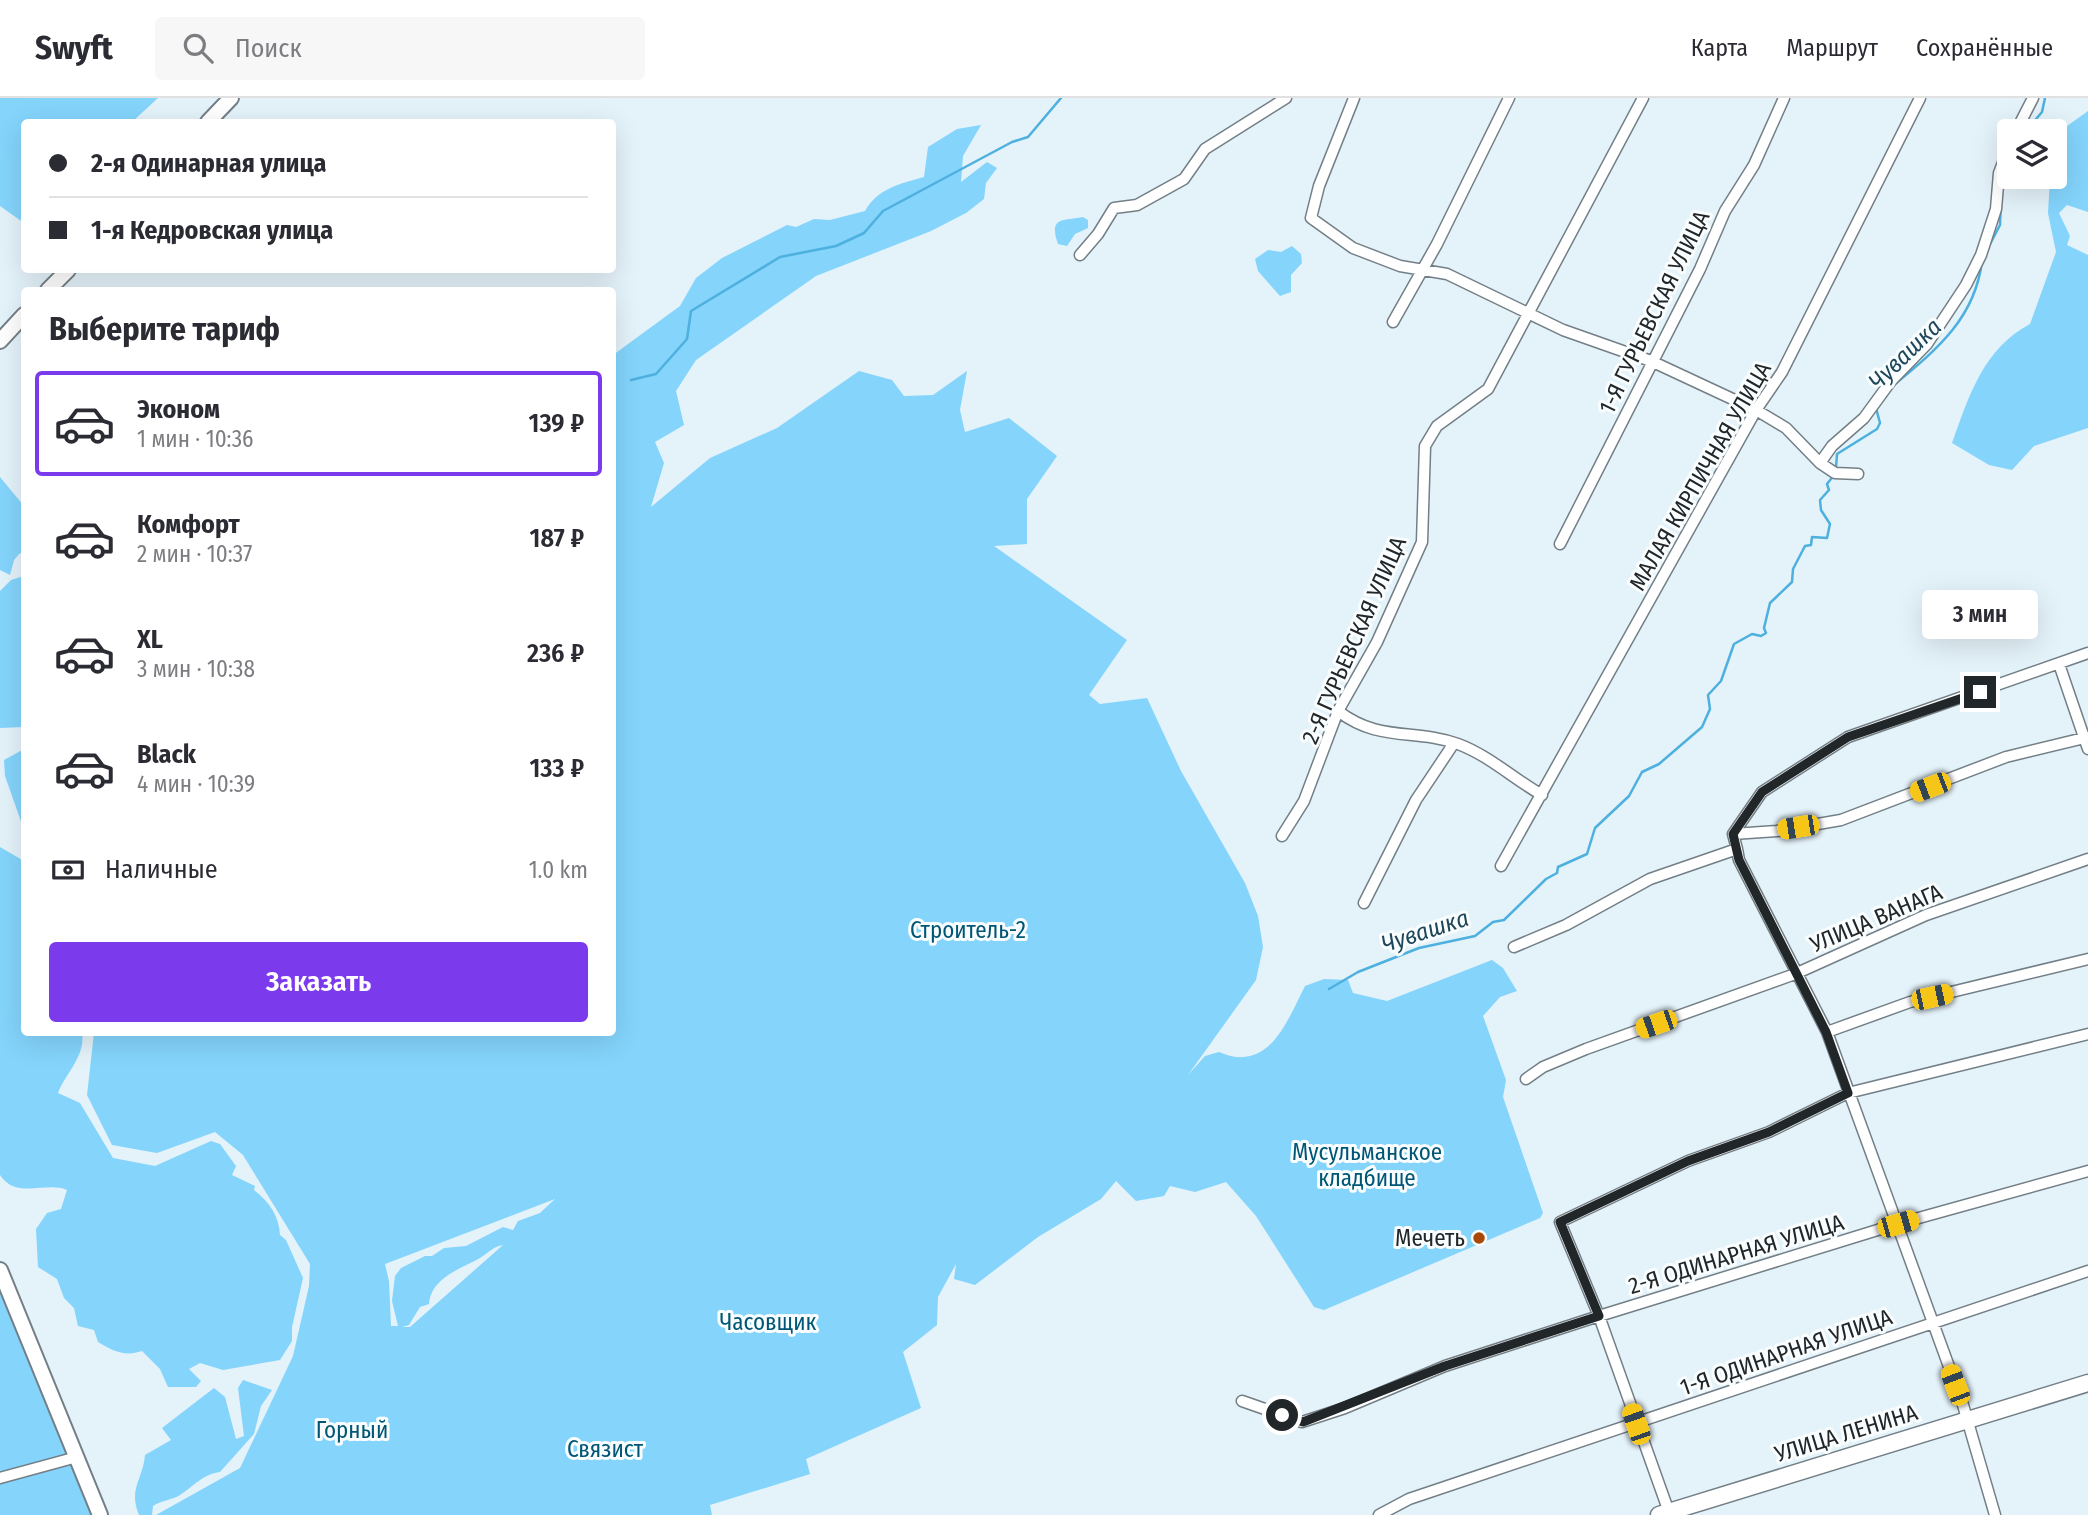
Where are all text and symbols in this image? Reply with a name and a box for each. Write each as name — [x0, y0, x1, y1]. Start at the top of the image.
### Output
search box — [155, 17, 645, 80]
text: Swyft — [35, 28, 113, 68]
icon: search — [179, 29, 217, 67]
text: Поиск — [235, 33, 302, 64]
text: Карта — [1691, 34, 1748, 62]
text: Маршрут — [1786, 34, 1878, 62]
text: Сохранённые — [1916, 34, 2053, 62]
map controls — [1997, 119, 2067, 189]
button: layers — [1997, 119, 2067, 189]
text: 2-я Одинарная улица — [91, 148, 326, 179]
street label: 1-Я ГУРЬЕВСКАЯ УЛИЦА — [1593, 206, 1715, 418]
text: 1-я Кедровская улица — [91, 215, 333, 246]
text: Выберите тариф — [49, 310, 280, 348]
water label: Чувашка — [1863, 313, 1947, 395]
street label: МАЛАЯ КИРПИЧНАЯ УЛИЦА — [1623, 357, 1777, 595]
icon: car — [53, 392, 116, 455]
text: Эконом — [137, 394, 220, 425]
text: 139 ₽ — [529, 408, 584, 439]
text: 1 мин · 10:36 — [137, 425, 253, 453]
icon: car — [53, 507, 116, 570]
text: Комфорт — [137, 509, 240, 540]
text: 187 ₽ — [530, 523, 584, 554]
street label: 2-Я ГУРЬЕВСКАЯ УЛИЦА — [1296, 532, 1412, 748]
text: 2 мин · 10:37 — [137, 540, 252, 568]
callout: 3 мин — [1922, 590, 2038, 640]
text: 3 мин — [1953, 600, 2007, 628]
icon: car — [53, 622, 116, 685]
text: XL — [137, 624, 163, 655]
text: 236 ₽ — [527, 638, 584, 669]
text: 3 мин · 10:38 — [137, 655, 255, 683]
route end — [1964, 676, 1996, 708]
icon: car — [53, 737, 116, 800]
text: Black — [137, 739, 196, 770]
text: 133 ₽ — [529, 753, 584, 784]
text: 4 мин · 10:39 — [137, 770, 255, 798]
car — [1907, 770, 1954, 804]
car — [1776, 813, 1821, 841]
icon: cash — [49, 851, 87, 889]
text: Наличные — [105, 854, 218, 885]
text: 1.0 km — [529, 856, 588, 884]
street label: УЛИЦА ВАНАГА — [1805, 878, 1946, 959]
water label: Чувашка — [1378, 904, 1472, 958]
park label: Строитель-2 — [910, 916, 1026, 944]
button: Заказать — [49, 942, 588, 1022]
car — [1910, 982, 1955, 1012]
car — [1633, 1007, 1680, 1041]
park label: Мусульманское кладбище — [1292, 1138, 1442, 1192]
street label: 2-Я ОДИНАРНАЯ УЛИЦА — [1625, 1208, 1847, 1300]
car — [1875, 1208, 1922, 1240]
place label: Мечеть — [1395, 1224, 1465, 1252]
marker: Мечеть — [1471, 1230, 1487, 1246]
street label: 1-Я ОДИНАРНАЯ УЛИЦА — [1676, 1303, 1896, 1401]
park label: Часовщик — [720, 1308, 817, 1336]
car — [1938, 1362, 1973, 1408]
street label: УЛИЦА ЛЕНИНА — [1770, 1398, 1921, 1468]
route start — [1266, 1399, 1298, 1431]
car — [1620, 1401, 1653, 1447]
park label: Горный — [316, 1416, 388, 1444]
park label: Связист — [567, 1435, 644, 1463]

